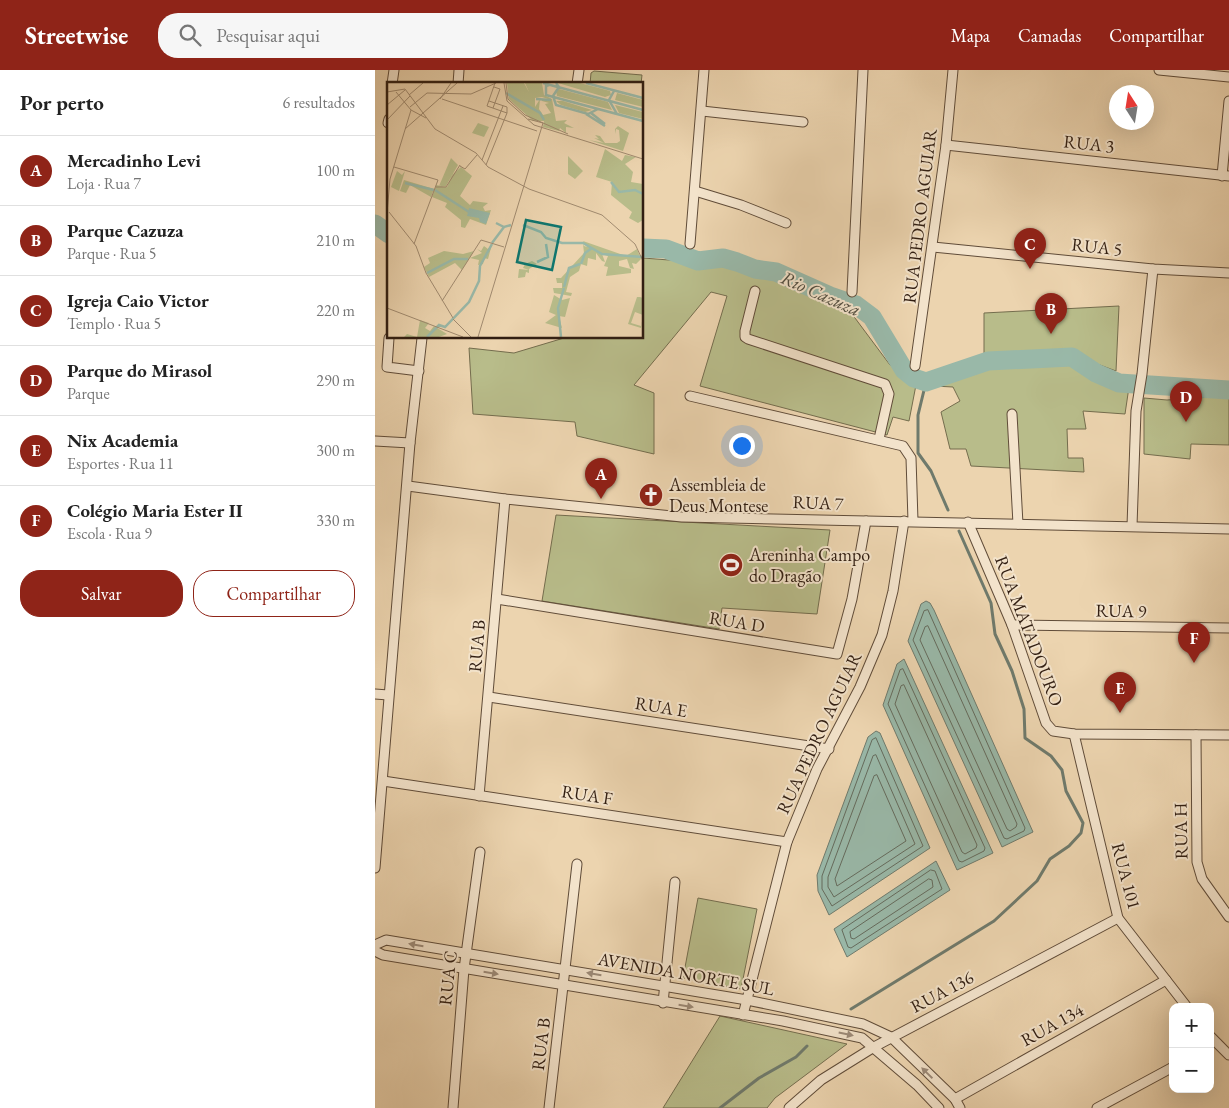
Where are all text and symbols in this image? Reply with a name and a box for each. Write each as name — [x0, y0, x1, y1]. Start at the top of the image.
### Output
search box — [158, 13, 508, 58]
text: Streetwise — [25, 20, 128, 51]
icon: search — [176, 21, 204, 49]
text: Pesquisar aqui — [216, 23, 320, 48]
text: Mapa — [951, 24, 990, 47]
text: Camadas — [1018, 24, 1081, 47]
text: Compartilhar — [1109, 24, 1204, 47]
inset map — [387, 82, 644, 339]
north arrow — [1109, 85, 1154, 130]
text: Por perto — [20, 89, 104, 116]
text: 6 resultados — [283, 92, 355, 113]
street label: RUA PEDRO AGUIAR — [897, 127, 942, 305]
street label: RUA 3 — [1063, 129, 1116, 158]
text: Mercadinho Levi — [67, 148, 201, 173]
text: A — [30, 160, 42, 181]
text: 100 m — [316, 160, 355, 181]
text: Loja · Rua 7 — [67, 173, 141, 194]
text: Parque Cazuza — [67, 218, 184, 243]
pin: C — [1014, 228, 1046, 269]
text: B — [31, 230, 41, 251]
text: 210 m — [316, 230, 355, 251]
street label: RUA 5 — [1071, 232, 1124, 261]
text: Parque · Rua 5 — [67, 243, 157, 264]
water label: Rio Cazuza — [777, 265, 864, 322]
text: Igreja Caio Victor — [67, 288, 209, 313]
pin: B — [1035, 293, 1067, 334]
text: C — [30, 300, 42, 321]
text: 220 m — [316, 300, 355, 321]
text: Templo · Rua 5 — [67, 313, 161, 334]
text: Parque do Mirasol — [67, 358, 212, 383]
text: D — [30, 370, 42, 391]
text: 290 m — [316, 370, 355, 391]
pin: D — [1170, 381, 1202, 422]
text: Parque — [67, 383, 110, 404]
text: Nix Academia — [67, 428, 178, 453]
your location — [729, 433, 755, 459]
text: E — [31, 440, 41, 461]
text: 300 m — [316, 440, 355, 461]
text: Esportes · Rua 11 — [67, 453, 174, 474]
pin: A — [585, 458, 617, 499]
place label: Assembleia de Deus Montese — [668, 473, 768, 517]
church icon: Assembleia de Deus Montese — [638, 482, 664, 508]
street label: RUA 7 — [792, 490, 844, 515]
text: Colégio Maria Ester II — [67, 498, 243, 523]
text: F — [32, 510, 40, 531]
text: 330 m — [316, 510, 355, 531]
text: Escola · Rua 9 — [67, 523, 152, 544]
place label: Areninha Campo do Dragão — [748, 543, 870, 587]
sports icon: Areninha Campo do Dragão — [718, 552, 744, 578]
street label: RUA MATADOURO — [990, 552, 1069, 709]
button: Salvar — [20, 570, 183, 617]
button: Compartilhar — [193, 570, 355, 617]
street label: RUA 9 — [1095, 599, 1147, 622]
street label: RUA D — [708, 606, 766, 637]
street label: RUA B — [463, 619, 490, 673]
pin: F — [1178, 622, 1210, 663]
street label: RUA PEDRO AGUIAR — [771, 648, 866, 817]
pin: E — [1104, 672, 1136, 713]
street label: RUA E — [633, 691, 689, 722]
street label: RUA F — [560, 779, 614, 810]
street label: RUA H — [1169, 802, 1192, 860]
street label: RUA 101 — [1107, 840, 1146, 912]
one-way arrow — [408, 941, 424, 949]
street label: AVENIDA NORTE SUL — [595, 946, 777, 1000]
street label: RUA C — [433, 949, 462, 1006]
street label: RUA 136 — [906, 965, 978, 1018]
one-way arrow — [484, 970, 500, 978]
one-way arrow — [586, 970, 602, 978]
street label: RUA 134 — [1016, 998, 1087, 1051]
one-way arrow — [678, 1003, 694, 1011]
map controls — [1169, 1003, 1214, 1093]
button: + — [1169, 1003, 1214, 1048]
street label: RUA B — [526, 1016, 555, 1072]
one-way arrow — [838, 1031, 854, 1039]
button: − — [1169, 1048, 1214, 1093]
one-way arrow — [921, 1067, 933, 1079]

